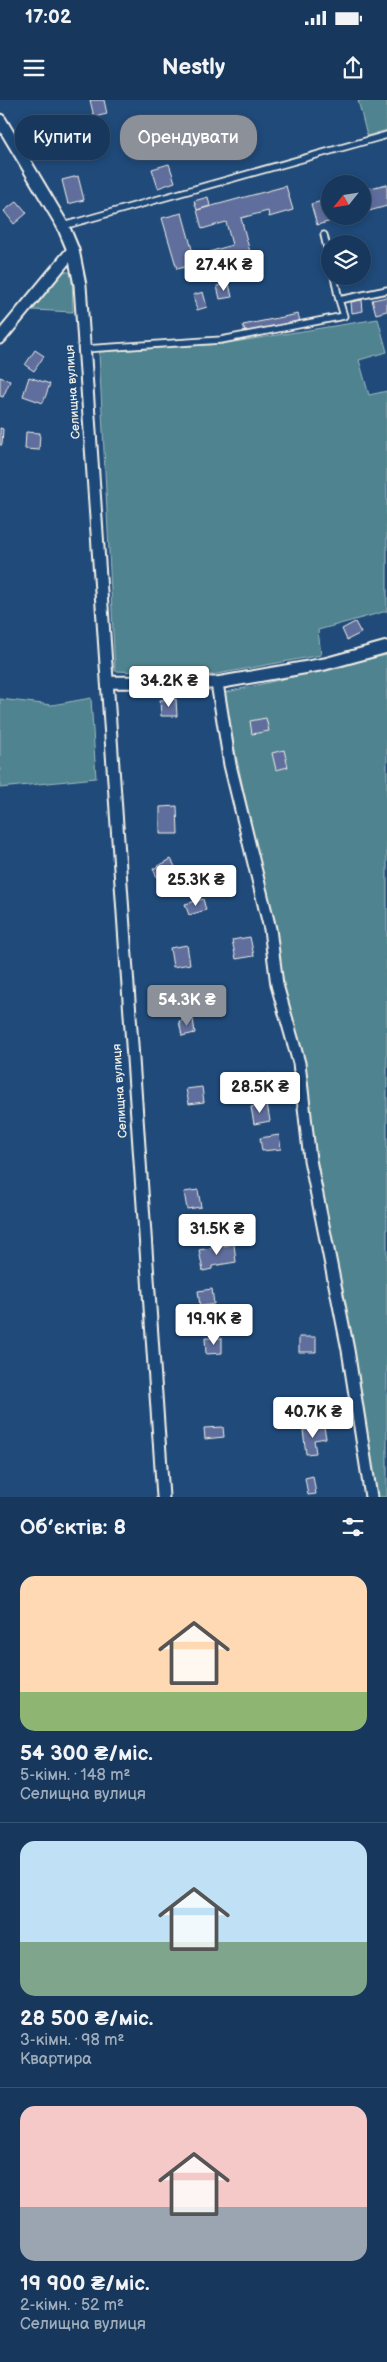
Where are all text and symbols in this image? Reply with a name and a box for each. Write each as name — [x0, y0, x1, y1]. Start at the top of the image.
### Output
text: 17:02 — [25, 6, 71, 29]
icon: menu — [20, 54, 48, 82]
text: Nestly — [162, 54, 225, 81]
icon: share — [339, 54, 367, 82]
chip: Купити — [15, 115, 110, 160]
chip: Орендувати — [120, 115, 257, 160]
north arrow — [321, 175, 371, 225]
map controls — [321, 175, 371, 285]
button: layers — [321, 235, 371, 285]
pin: 27.4K ₴ — [178, 250, 270, 292]
text: 27.4K ₴ — [196, 256, 252, 275]
street label: Селищна вулиця — [62, 344, 84, 440]
pin: 34.2K ₴ — [123, 666, 215, 708]
text: 34.2K ₴ — [140, 672, 198, 691]
pin: 25.3K ₴ — [150, 864, 242, 907]
text: 25.3K ₴ — [167, 871, 225, 890]
pin: 54.3K ₴ — [141, 984, 233, 1027]
text: 54.3K ₴ — [158, 991, 216, 1010]
street label: Селищна вулиця — [109, 1043, 131, 1139]
pin: 28.5K ₴ — [214, 1072, 306, 1114]
text: 28.5K ₴ — [231, 1078, 289, 1097]
pin: 31.5K ₴ — [171, 1214, 263, 1256]
text: 31.5K ₴ — [190, 1220, 244, 1239]
pin: 19.9K ₴ — [168, 1304, 260, 1346]
text: 19.9K ₴ — [187, 1310, 241, 1329]
pin: 40.7K ₴ — [267, 1396, 359, 1439]
text: 40.7K ₴ — [284, 1403, 342, 1422]
icon: filters — [339, 1513, 367, 1541]
text: Об’єктів: 8 — [20, 1515, 126, 1540]
icon: home — [149, 1608, 239, 1698]
text: 54 300 ₴/міс. — [20, 1741, 153, 1766]
text: 5-кімн. · 148 m² — [20, 1766, 130, 1785]
text: Селищна вулиця — [20, 1785, 146, 1804]
icon: home — [149, 1874, 239, 1964]
text: 28 500 ₴/міс. — [20, 2006, 153, 2031]
text: 3-кімн. · 98 m² — [20, 2031, 124, 2050]
text: Квартира — [20, 2050, 92, 2069]
icon: home — [149, 2139, 239, 2229]
text: 19 900 ₴/міс. — [20, 2271, 150, 2296]
text: 2-кімн. · 52 m² — [20, 2296, 124, 2315]
text: Селищна вулиця — [20, 2315, 146, 2334]

